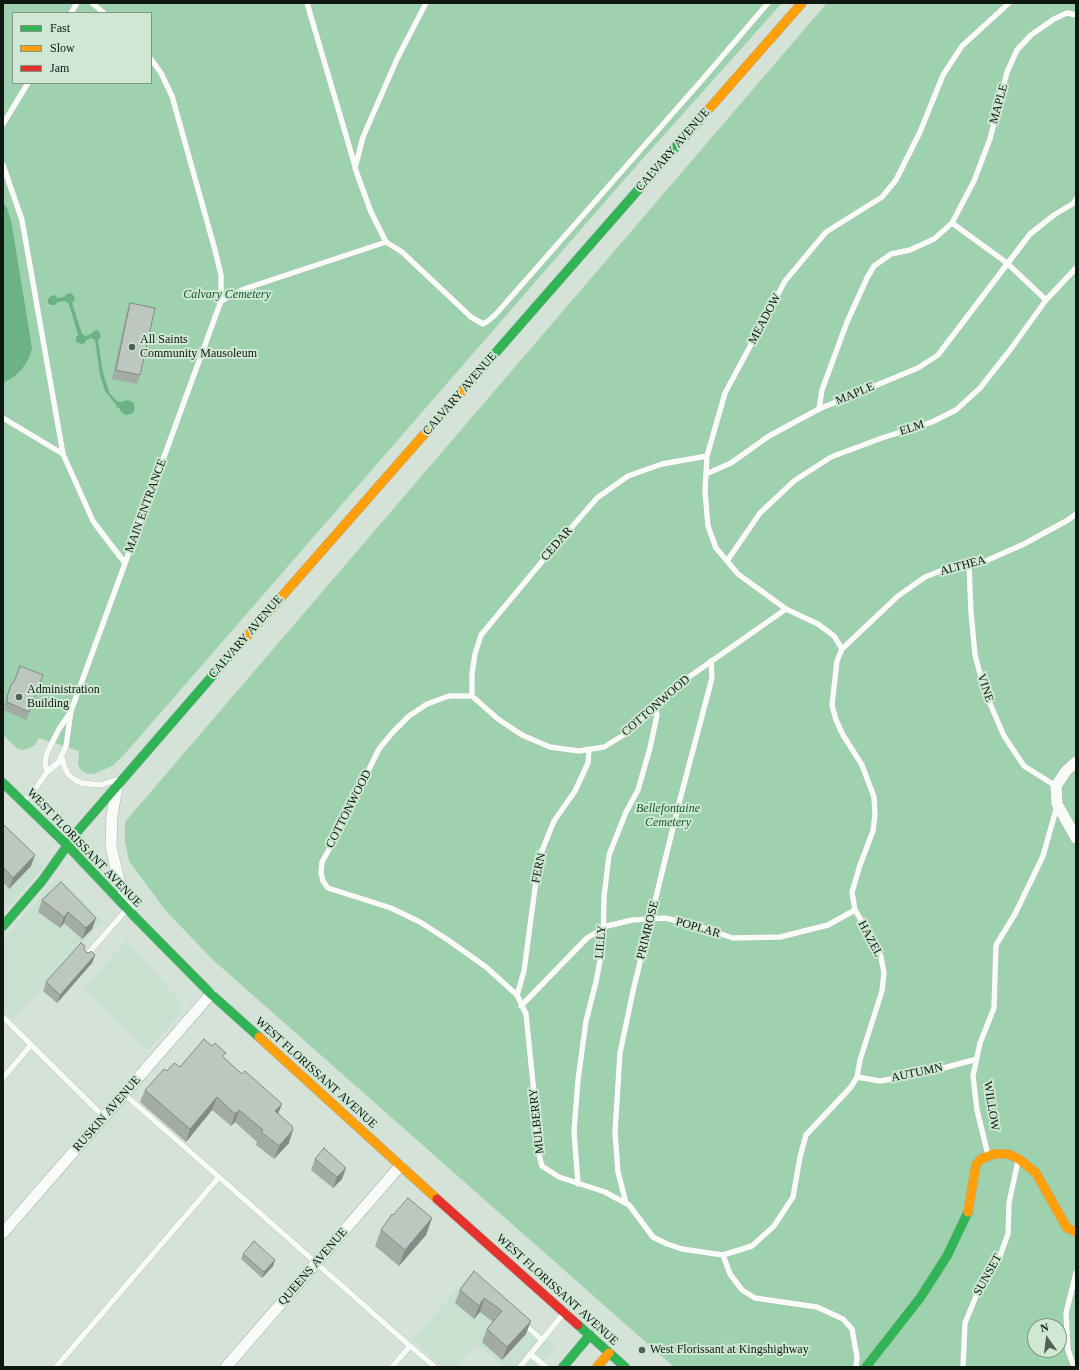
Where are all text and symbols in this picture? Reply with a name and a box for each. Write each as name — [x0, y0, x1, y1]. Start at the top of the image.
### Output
legend — [12, 12, 152, 84]
text: Fast — [50, 21, 70, 35]
text: Slow — [50, 41, 75, 55]
text: Jam — [50, 61, 69, 75]
street label: MAPLE — [987, 82, 1011, 126]
street label: CALVARY AVENUE — [633, 105, 713, 195]
park label: Calvary Cemetery — [183, 288, 271, 302]
street label: MEADOW — [746, 291, 784, 347]
place label: All Saints Community Mausoleum — [140, 333, 257, 361]
marker: All Saints Community Mausoleum — [127, 342, 137, 352]
street label: CALVARY AVENUE — [420, 349, 500, 439]
street label: MAPLE — [833, 379, 877, 409]
street label: ELM — [898, 417, 926, 439]
street label: MAIN ENTRANCE — [122, 457, 170, 555]
street label: CEDAR — [538, 524, 576, 564]
street label: ALTHEA — [938, 553, 988, 579]
street label: CALVARY AVENUE — [206, 592, 286, 682]
street label: COTTONWOOD — [619, 672, 693, 740]
street label: VINE — [974, 672, 996, 704]
place label: Administration Building — [27, 683, 100, 711]
marker: Administration Building — [14, 692, 24, 702]
street label: COTTONWOOD — [323, 768, 375, 850]
street label: WEST FLORISSANT AVENUE — [24, 786, 144, 910]
park label: Bellefontaine Cemetery — [636, 802, 700, 830]
street label: FERN — [529, 852, 549, 884]
street label: PRIMROSE — [634, 899, 662, 961]
street label: POPLAR — [674, 915, 722, 941]
street label: HAZEL — [854, 918, 886, 960]
street label: LILLY — [592, 925, 610, 959]
street label: WEST FLORISSANT AVENUE — [252, 1014, 380, 1132]
street label: AUTUMN — [890, 1060, 944, 1086]
street label: RUSKIN AVENUE — [70, 1073, 144, 1155]
street label: WILLOW — [980, 1080, 1002, 1132]
street label: MULBERRY — [526, 1087, 548, 1155]
street label: QUEENS AVENUE — [275, 1225, 351, 1309]
street label: WEST FLORISSANT AVENUE — [493, 1231, 621, 1349]
street label: SUNSET — [971, 1252, 1005, 1298]
north arrow — [1027, 1318, 1067, 1358]
text: N — [1039, 1321, 1050, 1334]
place label: West Florissant at Kingshighway — [650, 1343, 809, 1357]
marker: West Florissant at Kingshighway — [637, 1345, 647, 1355]

